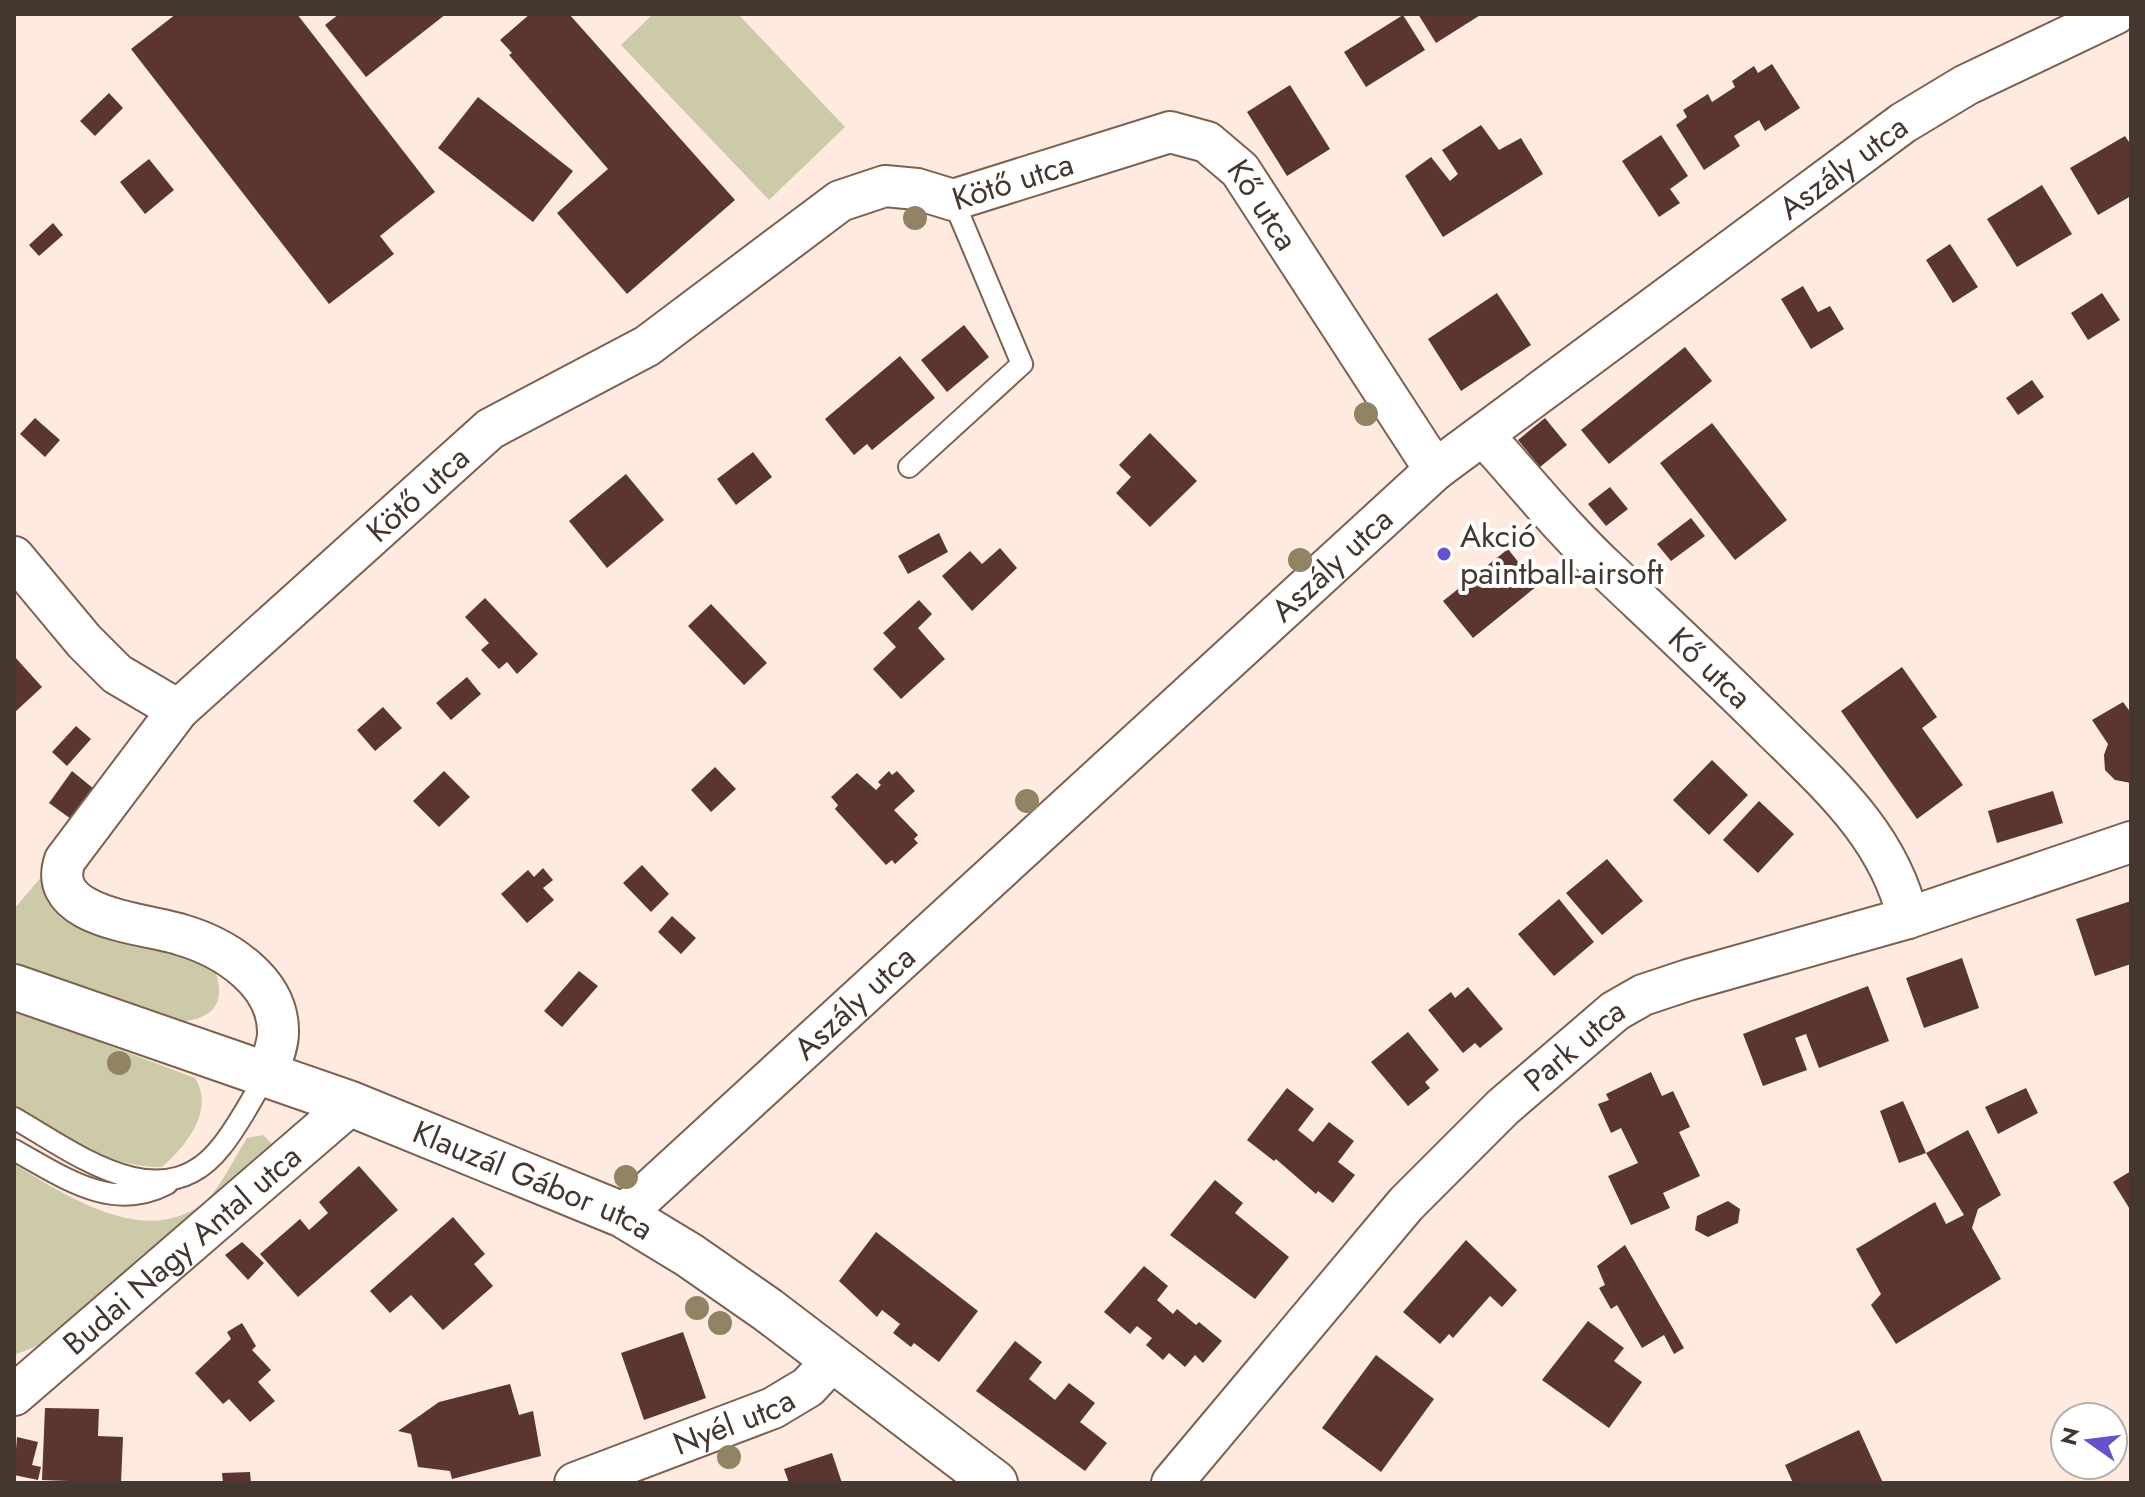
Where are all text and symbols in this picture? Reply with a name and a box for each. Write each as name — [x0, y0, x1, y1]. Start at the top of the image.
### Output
street label: Aszály utca — [1769, 104, 1917, 231]
street label: Kötő utca — [946, 141, 1079, 222]
street label: Kő utca — [1216, 150, 1309, 259]
street label: Kötő utca — [356, 435, 479, 553]
street label: Aszály utca — [1261, 497, 1403, 632]
place label: Akció paintball-airsoft — [1460, 513, 1664, 596]
marker: Akció paintball-airsoft — [1435, 545, 1453, 563]
street label: Kő utca — [1658, 616, 1762, 719]
street label: Aszály utca — [783, 935, 925, 1071]
street label: Park utca — [1514, 987, 1633, 1103]
street label: Klauzál Gábor utca — [406, 1109, 662, 1251]
street label: Budai Nagy Antal utca — [53, 1134, 311, 1366]
street label: Nyél utca — [666, 1377, 804, 1467]
north arrow — [2049, 1401, 2129, 1481]
text: N — [2052, 1424, 2087, 1449]

